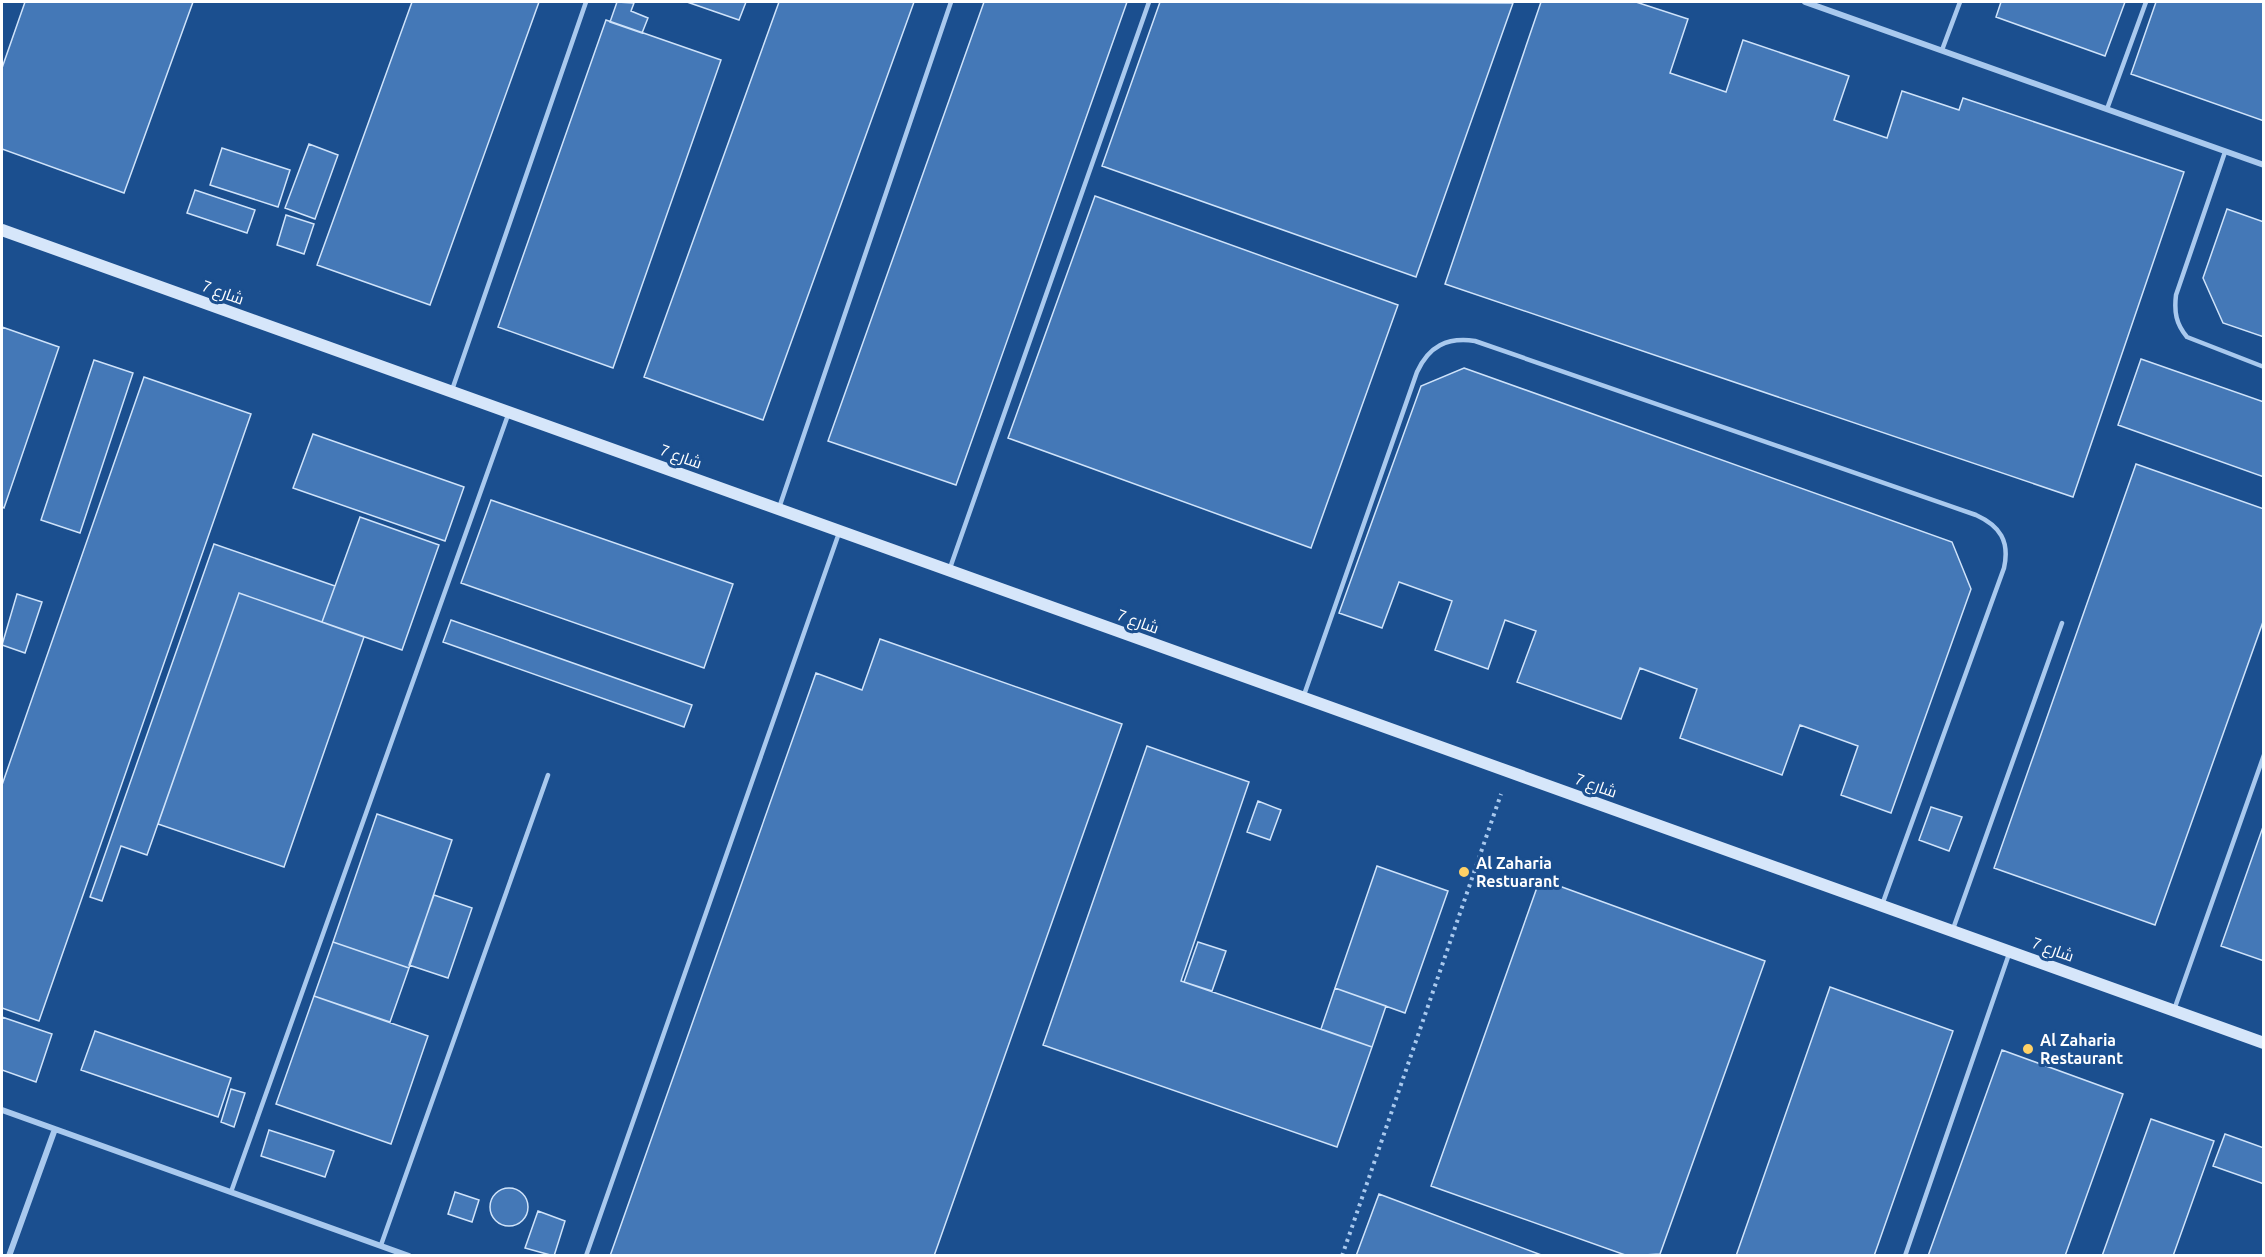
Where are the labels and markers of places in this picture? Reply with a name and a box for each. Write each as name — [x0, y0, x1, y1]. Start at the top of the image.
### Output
place label: Al Zaharia Restuarant — [1476, 854, 1559, 890]
marker: Al Zaharia Restuarant — [1457, 865, 1471, 879]
place label: Al Zaharia Restaurant — [2040, 1031, 2123, 1067]
marker: Al Zaharia Restaurant — [2021, 1042, 2035, 1056]

